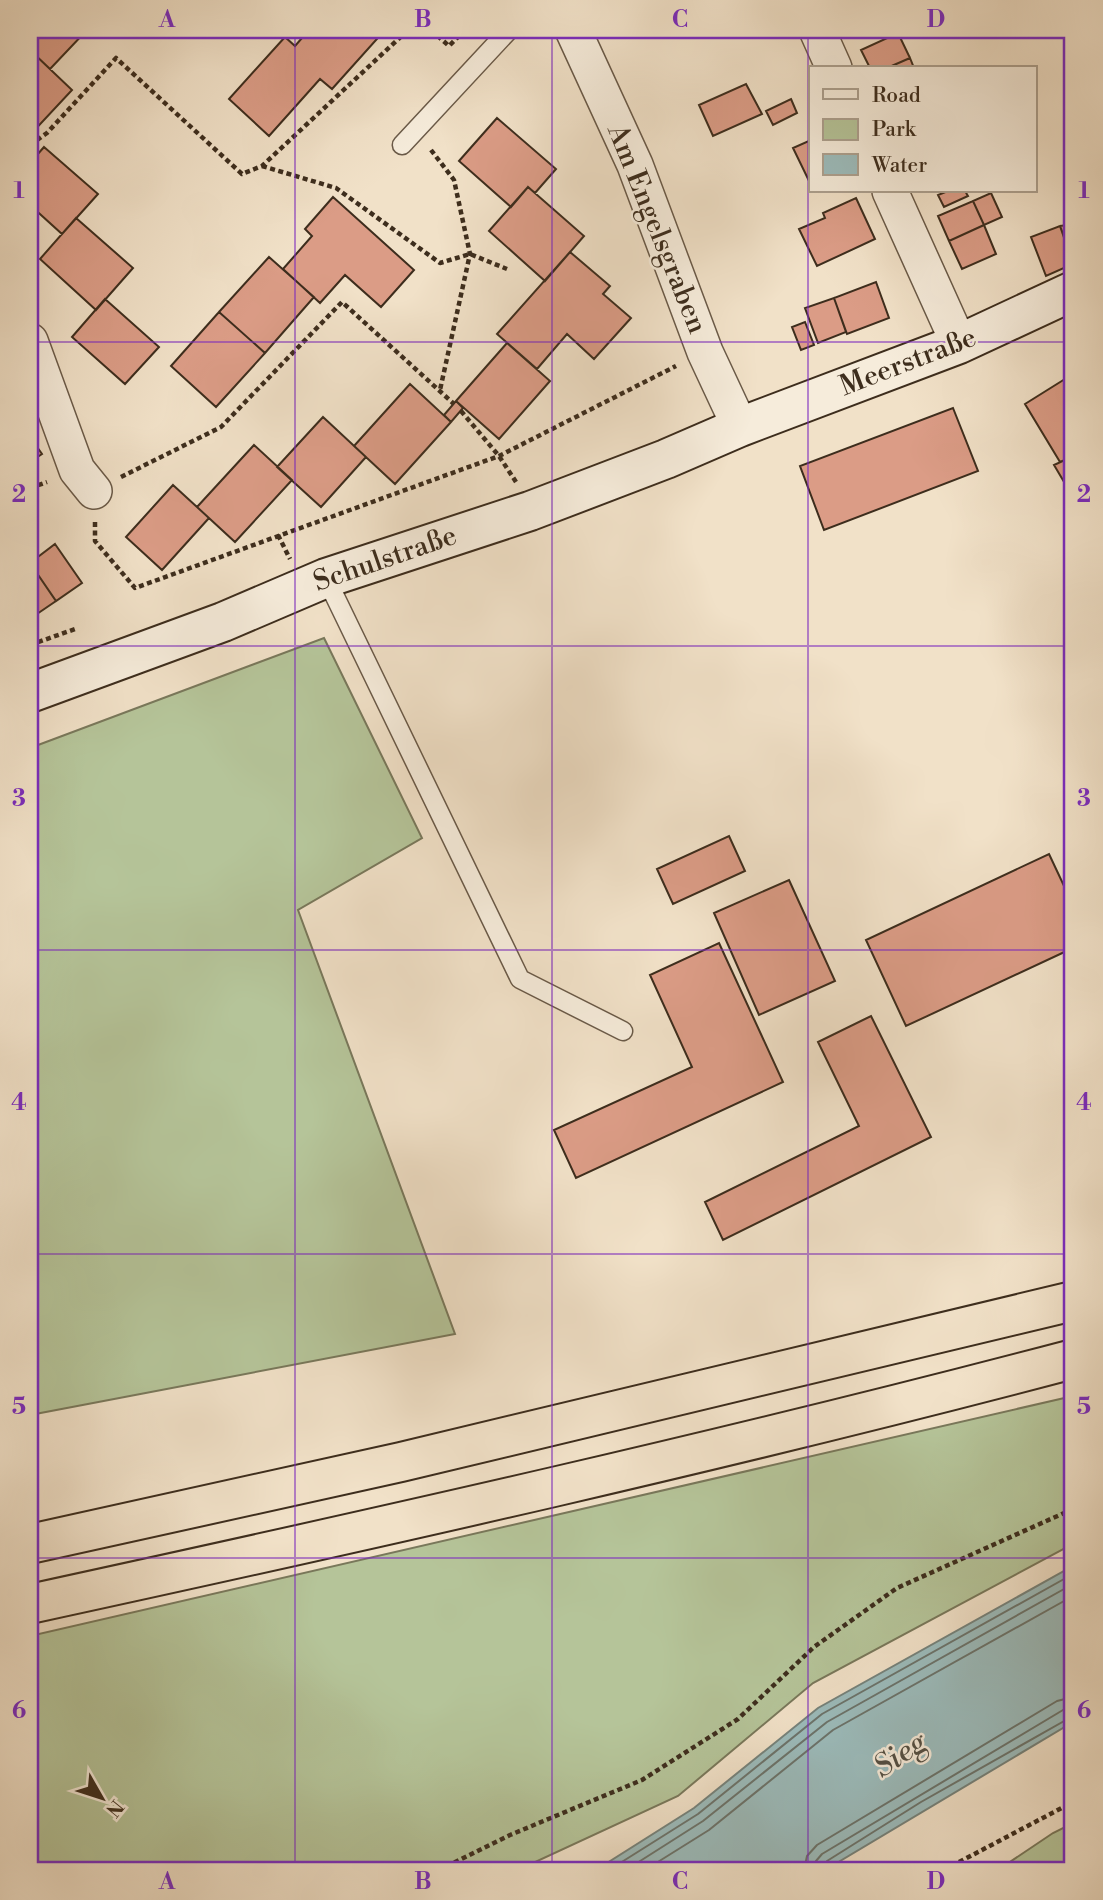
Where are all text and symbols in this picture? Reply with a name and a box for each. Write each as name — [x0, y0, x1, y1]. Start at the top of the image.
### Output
text: A — [158, 6, 176, 34]
text: B — [414, 6, 432, 34]
text: C — [672, 6, 688, 34]
text: D — [927, 6, 945, 34]
legend — [809, 66, 1036, 192]
text: Road — [872, 83, 921, 109]
text: Park — [872, 117, 917, 143]
street label: Am Engelsgraben — [599, 118, 715, 339]
text: Water — [871, 153, 927, 179]
text: 1 — [13, 177, 25, 205]
text: 1 — [1078, 177, 1090, 205]
street label: Meerstraße — [835, 320, 981, 404]
text: 2 — [12, 481, 26, 509]
text: 2 — [1077, 481, 1091, 509]
street label: Schulstraße — [309, 518, 461, 600]
text: 3 — [12, 785, 26, 813]
text: 3 — [1077, 785, 1091, 813]
text: 4 — [11, 1089, 27, 1117]
text: 4 — [1076, 1089, 1092, 1117]
text: 5 — [12, 1393, 26, 1421]
text: 5 — [1077, 1393, 1091, 1421]
text: 6 — [12, 1697, 26, 1725]
text: 6 — [1077, 1697, 1091, 1725]
water label: Sieg — [866, 1723, 935, 1786]
north arrow — [66, 1764, 136, 1834]
text: N — [100, 1795, 128, 1821]
text: A — [158, 1868, 176, 1896]
text: B — [414, 1868, 432, 1896]
text: C — [672, 1868, 688, 1896]
text: D — [927, 1868, 945, 1896]

